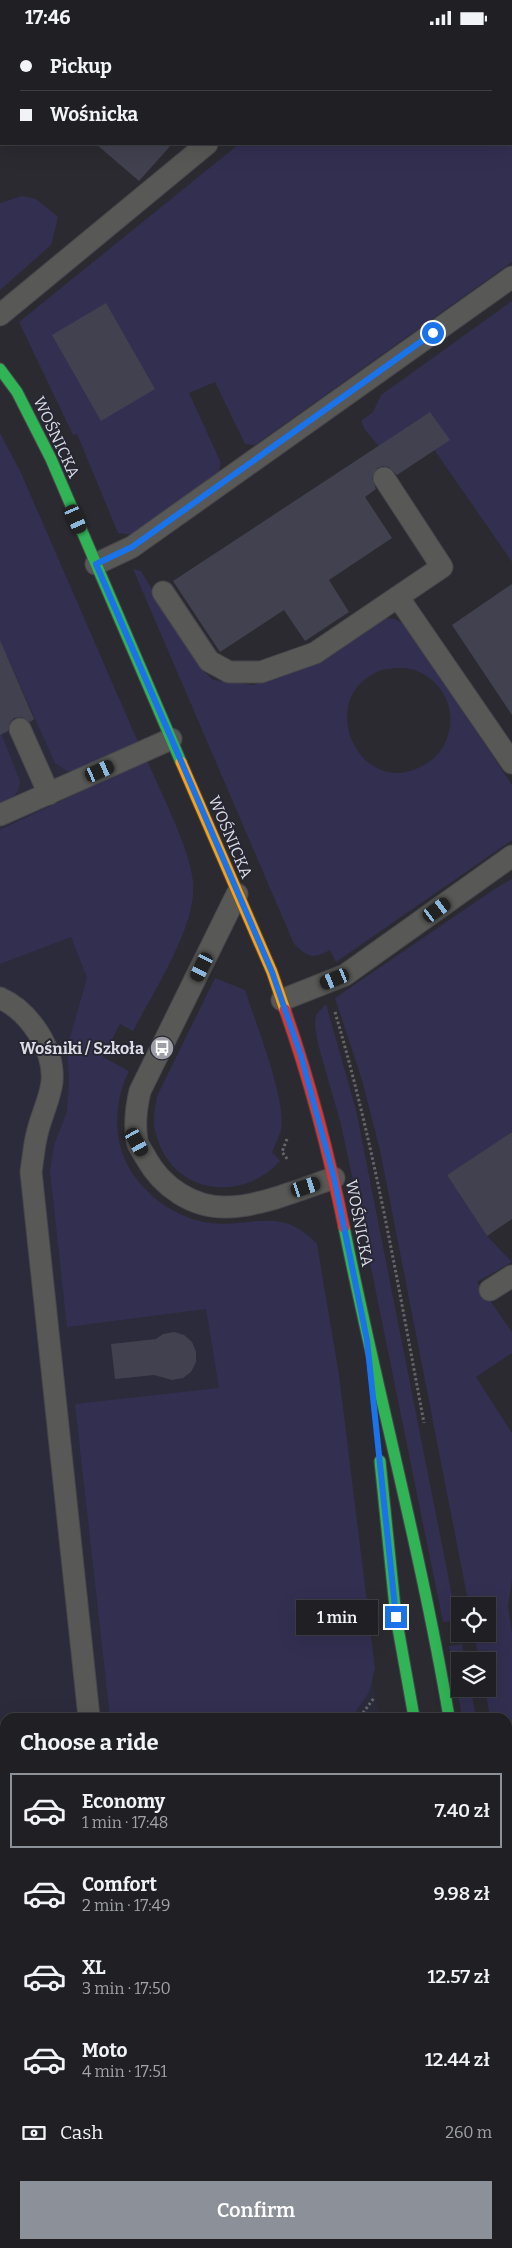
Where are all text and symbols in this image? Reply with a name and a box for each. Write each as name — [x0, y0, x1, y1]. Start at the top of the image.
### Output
text: 17:46 — [25, 6, 70, 29]
text: Pickup — [50, 55, 112, 78]
text: Wośnicka — [50, 103, 138, 126]
route start — [422, 322, 444, 344]
street label: WOŚNICKA — [29, 393, 85, 482]
car — [63, 502, 88, 536]
car — [83, 758, 116, 784]
street label: WOŚNICKA — [205, 793, 258, 882]
car — [420, 895, 453, 925]
car — [188, 950, 215, 984]
car — [318, 966, 351, 992]
bus stop icon: Wośniki / Szkoła — [149, 1035, 175, 1061]
place label: Wośniki / Szkoła — [20, 1039, 144, 1058]
car — [123, 1125, 150, 1159]
car — [289, 1175, 322, 1199]
street label: WOŚNICKA — [342, 1178, 378, 1269]
map controls — [451, 1597, 496, 1697]
button: locate — [451, 1597, 496, 1642]
callout: 1 min — [296, 1599, 378, 1635]
route end — [385, 1606, 407, 1628]
text: 1 min — [317, 1608, 357, 1627]
button: layers — [451, 1652, 496, 1697]
text: Choose a ride — [20, 1729, 159, 1756]
icon: car — [22, 1788, 67, 1833]
text: Economy — [82, 1790, 165, 1813]
text: 7.40 zł — [435, 1799, 490, 1822]
text: 1 min · 17:48 — [82, 1813, 168, 1832]
icon: car — [22, 1871, 67, 1916]
text: Comfort — [82, 1873, 157, 1896]
text: 9.98 zł — [433, 1882, 490, 1905]
text: 2 min · 17:49 — [82, 1896, 170, 1915]
icon: car — [22, 1954, 67, 1999]
text: XL — [82, 1956, 106, 1979]
text: 12.57 zł — [427, 1965, 490, 1988]
text: 3 min · 17:50 — [82, 1979, 171, 1998]
icon: car — [22, 2037, 67, 2082]
text: Moto — [82, 2039, 128, 2062]
text: 12.44 zł — [425, 2048, 490, 2071]
text: 4 min · 17:51 — [82, 2062, 167, 2081]
icon: cash — [20, 2119, 48, 2147]
text: Cash — [60, 2121, 103, 2144]
text: 260 m — [445, 2123, 492, 2142]
button: Confirm — [20, 2181, 492, 2239]

